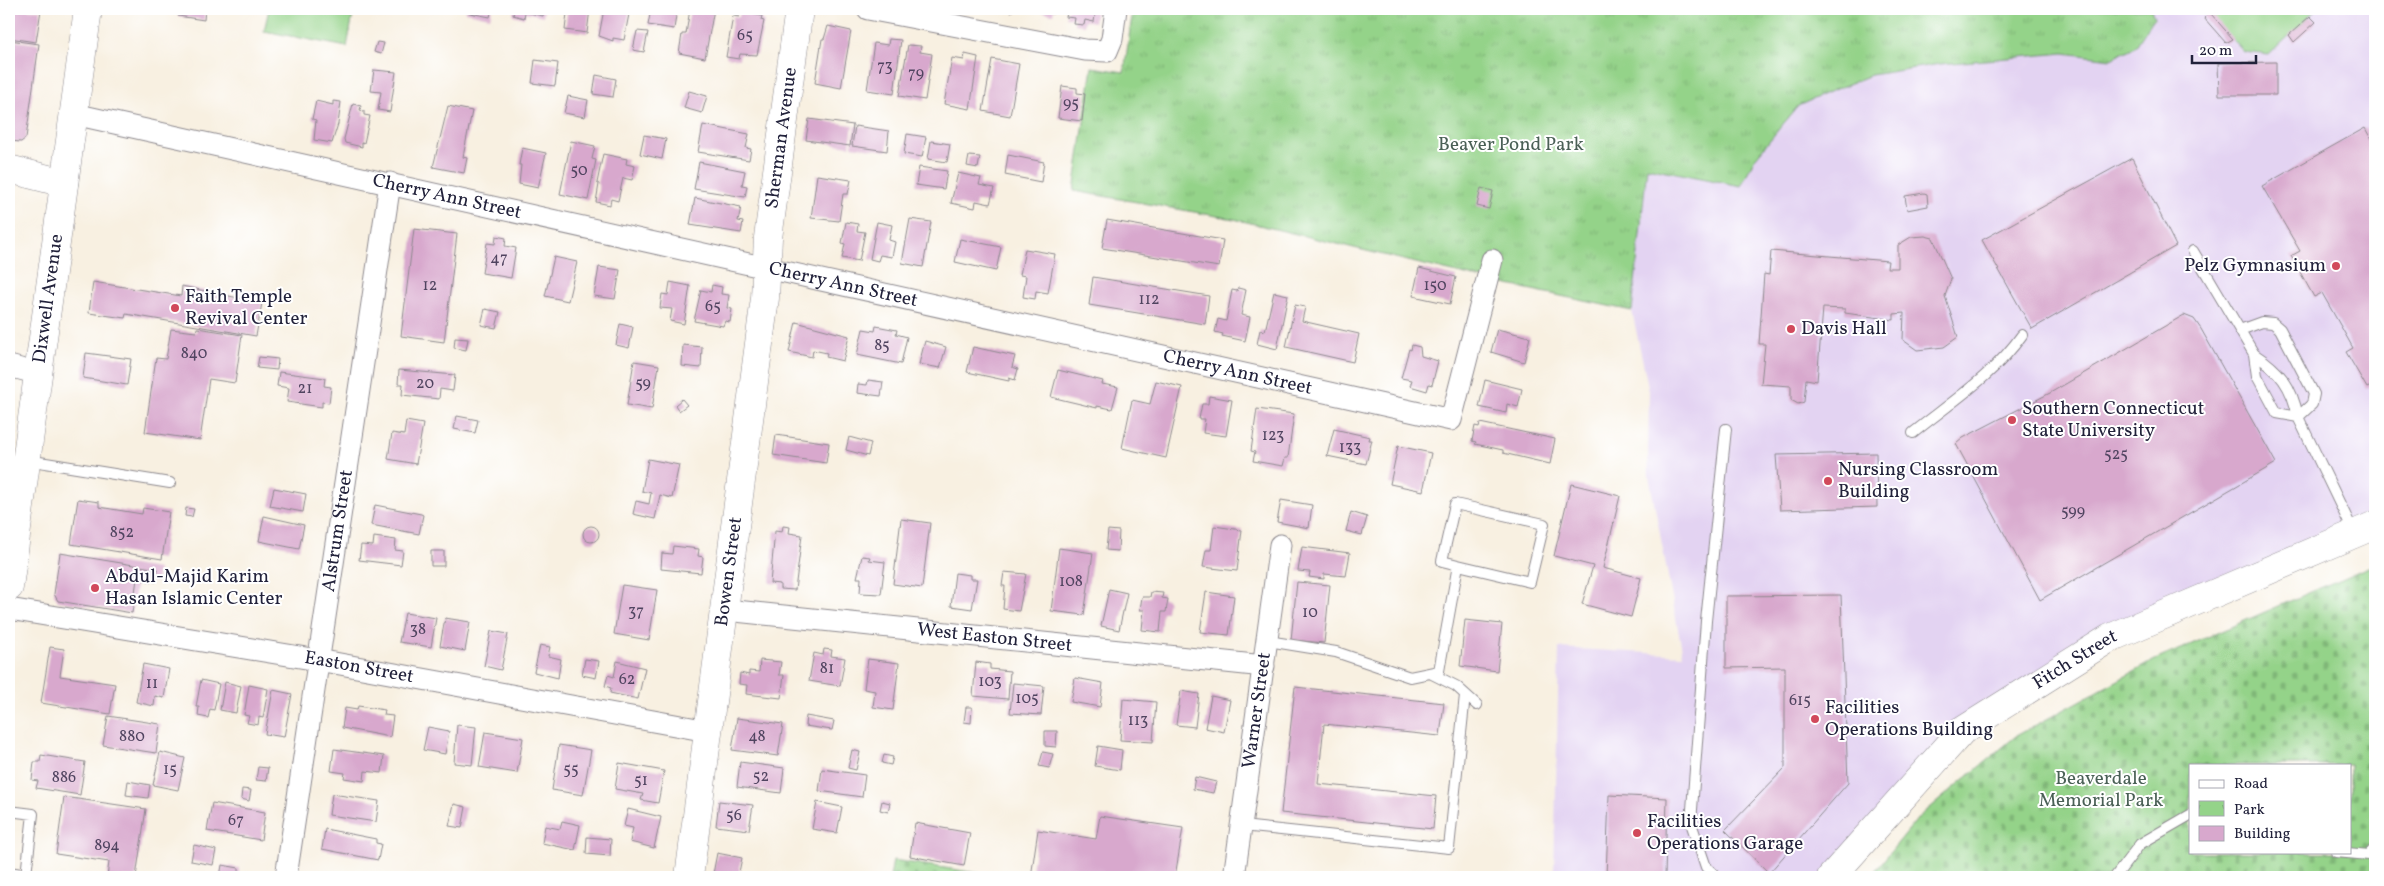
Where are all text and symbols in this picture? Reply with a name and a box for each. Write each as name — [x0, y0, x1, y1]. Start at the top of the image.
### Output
house number: 65 — [737, 25, 753, 47]
scale bar — [2192, 32, 2255, 64]
text: 20 m — [2199, 41, 2232, 62]
house number: 73 — [877, 56, 893, 78]
house number: 79 — [908, 63, 924, 85]
street label: Sherman Avenue — [759, 66, 804, 210]
house number: 95 — [1063, 93, 1079, 115]
park label: Beaver Pond Park — [1438, 132, 1584, 158]
house number: 50 — [571, 160, 588, 182]
street label: Cherry Ann Street — [370, 168, 524, 226]
street label: Dixwell Avenue — [27, 232, 70, 365]
house number: 47 — [490, 248, 508, 270]
place label: Pelz Gymnasium — [2184, 253, 2326, 279]
street label: Cherry Ann Street — [766, 256, 921, 314]
marker: Pelz Gymnasium — [2330, 260, 2342, 272]
house number: 12 — [423, 275, 437, 297]
house number: 150 — [1423, 275, 1447, 297]
place label: Faith Temple Revival Center — [185, 284, 307, 332]
house number: 112 — [1138, 289, 1160, 311]
house number: 65 — [705, 296, 721, 318]
marker: Faith Temple Revival Center — [169, 302, 181, 314]
place label: Davis Hall — [1801, 316, 1887, 342]
marker: Davis Hall — [1785, 323, 1797, 335]
house number: 85 — [874, 335, 890, 357]
house number: 840 — [181, 343, 207, 365]
street label: Cherry Ann Street — [1161, 343, 1315, 402]
house number: 20 — [416, 373, 434, 395]
house number: 59 — [635, 373, 651, 395]
house number: 21 — [298, 378, 312, 400]
place label: Southern Connecticut State University — [2022, 396, 2205, 444]
marker: Southern Connecticut State University — [2006, 414, 2018, 426]
house number: 123 — [1262, 425, 1284, 447]
house number: 133 — [1339, 437, 1361, 459]
house number: 525 — [2104, 444, 2128, 466]
place label: Nursing Classroom Building — [1838, 457, 1998, 505]
street label: Alstrum Street — [316, 468, 360, 594]
marker: Nursing Classroom Building — [1822, 475, 1834, 487]
house number: 599 — [2061, 501, 2085, 523]
street label: Bowen Street — [709, 515, 749, 628]
house number: 852 — [110, 522, 134, 544]
place label: Abdul-Majid Karim Hasan Islamic Center — [105, 564, 283, 612]
house number: 108 — [1059, 571, 1083, 593]
marker: Abdul-Majid Karim Hasan Islamic Center — [89, 582, 101, 594]
house number: 37 — [628, 601, 644, 623]
house number: 10 — [1302, 602, 1318, 624]
street label: West Easton Street — [916, 617, 1074, 659]
house number: 38 — [410, 619, 426, 641]
street label: Fitch Street — [2028, 623, 2122, 696]
street label: Easton Street — [303, 645, 416, 690]
street label: Warner Street — [1236, 650, 1278, 770]
house number: 81 — [820, 658, 834, 680]
house number: 62 — [619, 669, 635, 691]
house number: 103 — [978, 671, 1002, 693]
house number: 11 — [146, 673, 158, 695]
house number: 105 — [1015, 688, 1039, 710]
house number: 615 — [1789, 690, 1811, 712]
place label: Facilities Operations Building — [1825, 695, 1993, 743]
house number: 113 — [1128, 710, 1148, 732]
marker: Facilities Operations Building — [1809, 713, 1821, 725]
house number: 880 — [119, 726, 145, 748]
house number: 48 — [748, 726, 766, 748]
house number: 15 — [163, 759, 177, 781]
house number: 55 — [563, 759, 579, 781]
legend — [2189, 764, 2352, 854]
house number: 52 — [753, 766, 769, 788]
park label: Beaverdale Memorial Park — [2039, 766, 2163, 814]
house number: 886 — [52, 767, 76, 789]
house number: 51 — [634, 770, 648, 792]
text: Road — [2234, 774, 2268, 795]
text: Park — [2234, 800, 2265, 821]
house number: 56 — [726, 805, 742, 827]
place label: Facilities Operations Garage — [1647, 809, 1803, 857]
house number: 67 — [228, 810, 244, 832]
text: Building — [2234, 824, 2291, 845]
marker: Facilities Operations Garage — [1631, 827, 1643, 839]
house number: 894 — [94, 835, 120, 857]

